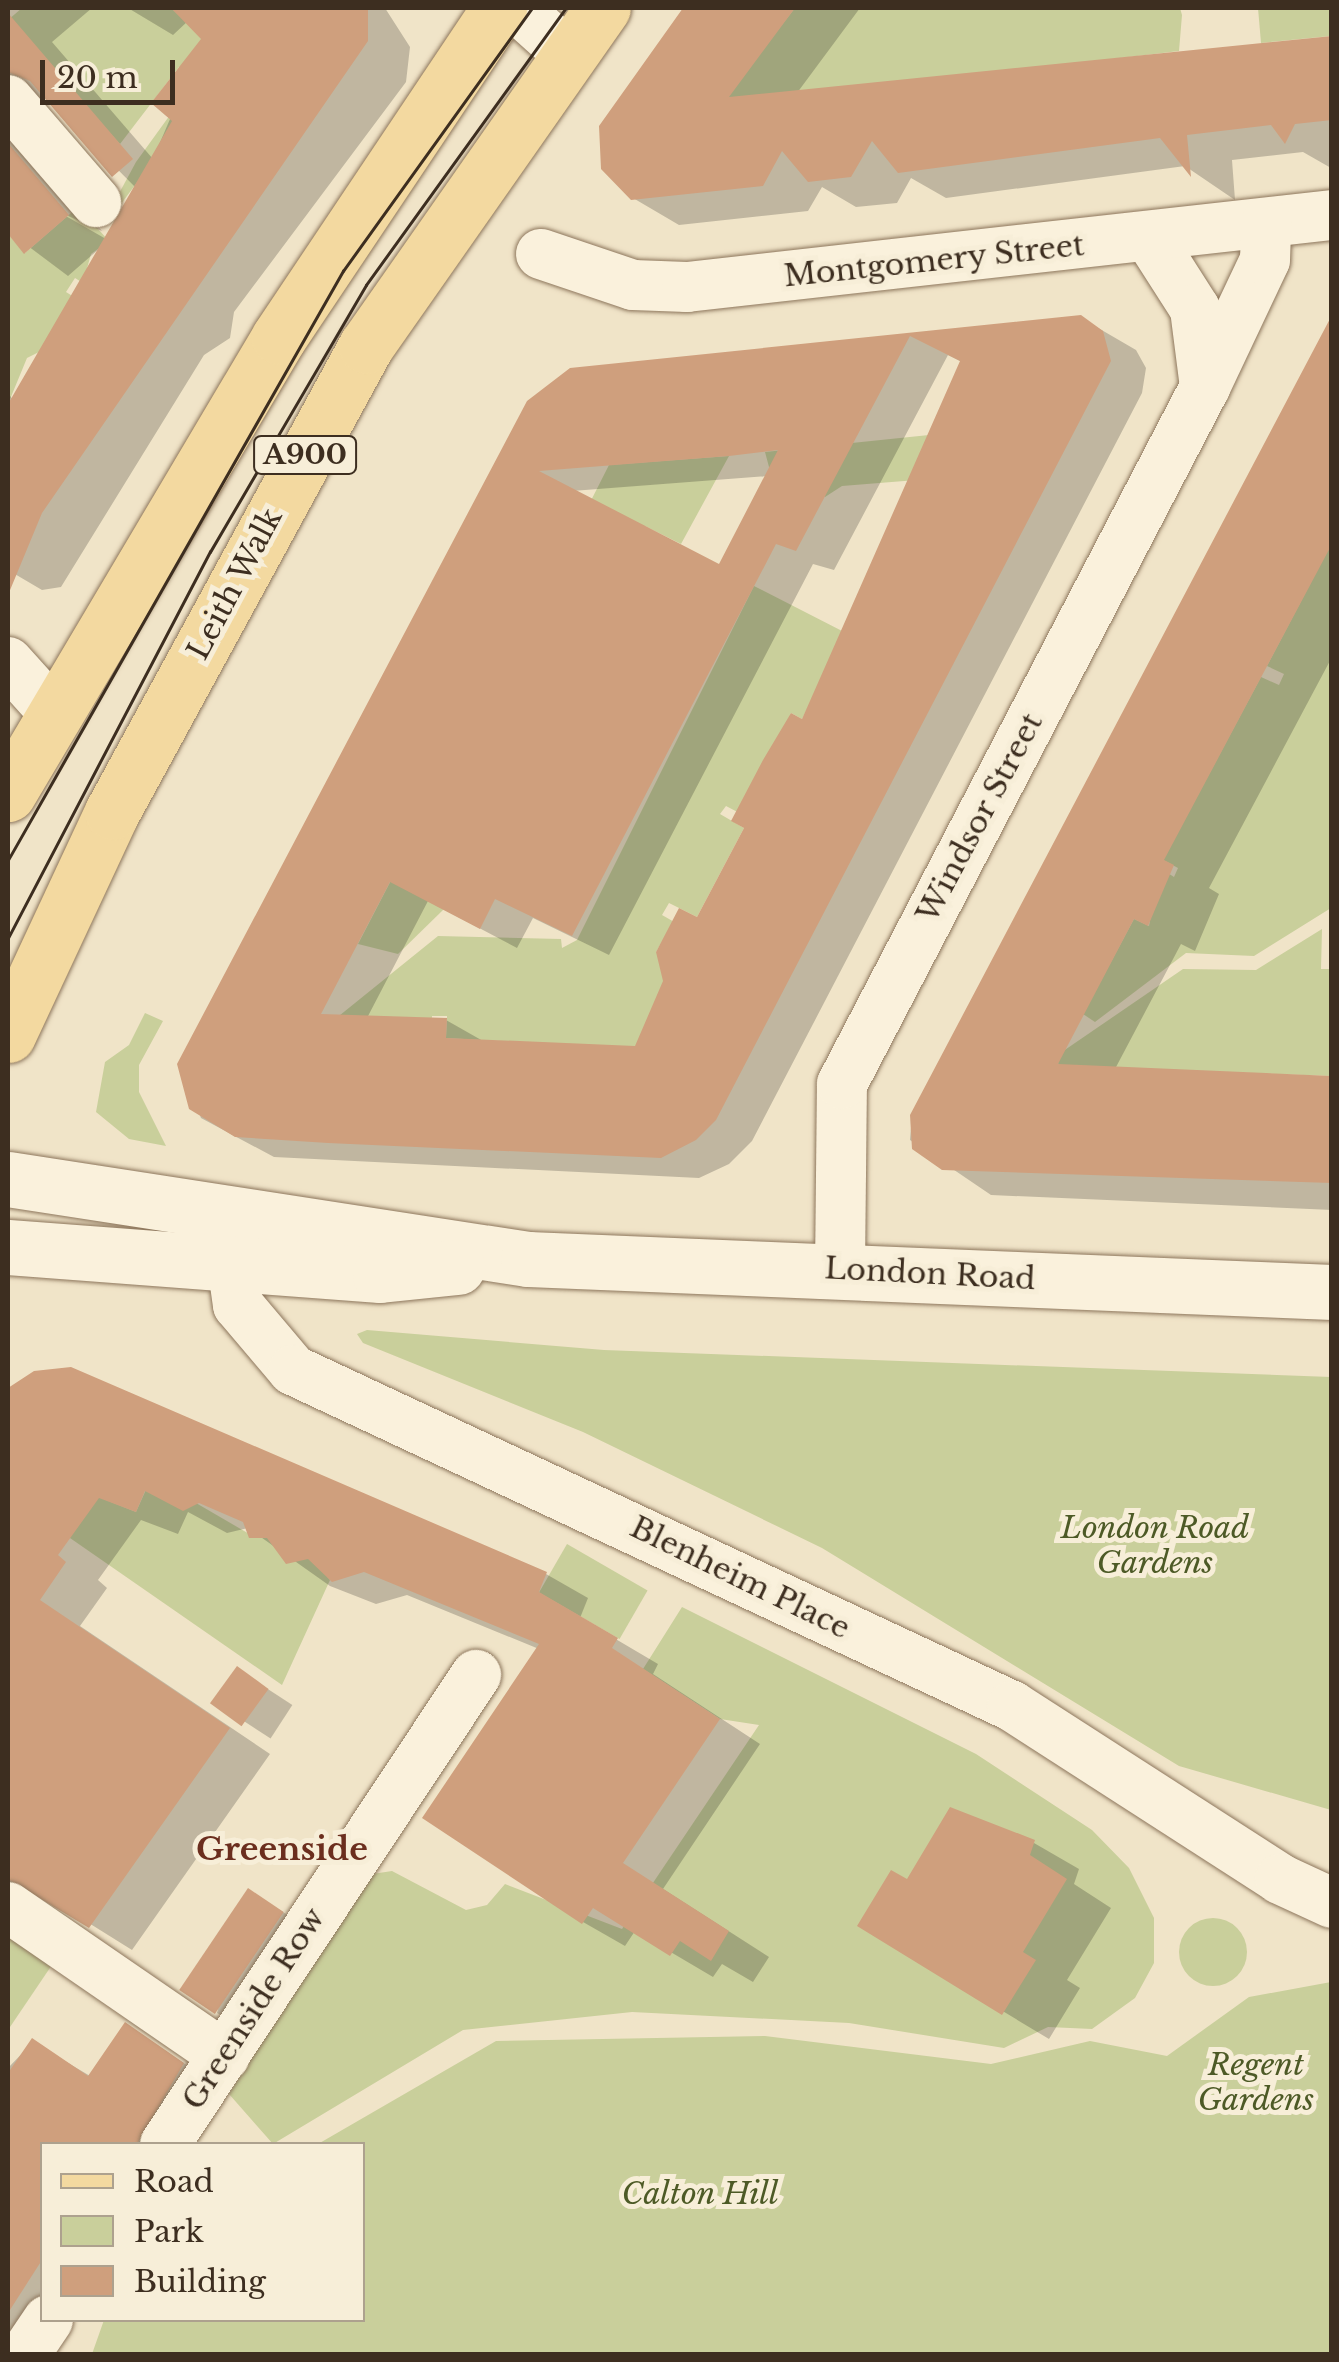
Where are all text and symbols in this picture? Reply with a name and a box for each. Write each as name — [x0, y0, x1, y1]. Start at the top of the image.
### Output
scale bar — [45, 40, 180, 102]
text: 20 m — [57, 59, 138, 96]
street label: Montgomery Street — [782, 227, 1086, 295]
road number: A900 — [252, 432, 358, 478]
street label: Leith Walk — [180, 502, 290, 666]
street label: Windsor Street — [910, 707, 1050, 929]
street label: London Road — [824, 1251, 1036, 1297]
street label: Blenheim Place — [624, 1509, 856, 1647]
park label: London Road Gardens — [1060, 1510, 1250, 1580]
district label: Greenside — [196, 1830, 368, 1868]
street label: Greenside Row — [175, 1902, 333, 2116]
park label: Regent Gardens — [1198, 2047, 1314, 2118]
legend — [40, 2142, 365, 2322]
text: Road — [134, 2163, 214, 2200]
park label: Calton Hill — [621, 2176, 779, 2212]
text: Park — [134, 2213, 204, 2250]
text: Building — [134, 2263, 266, 2300]

